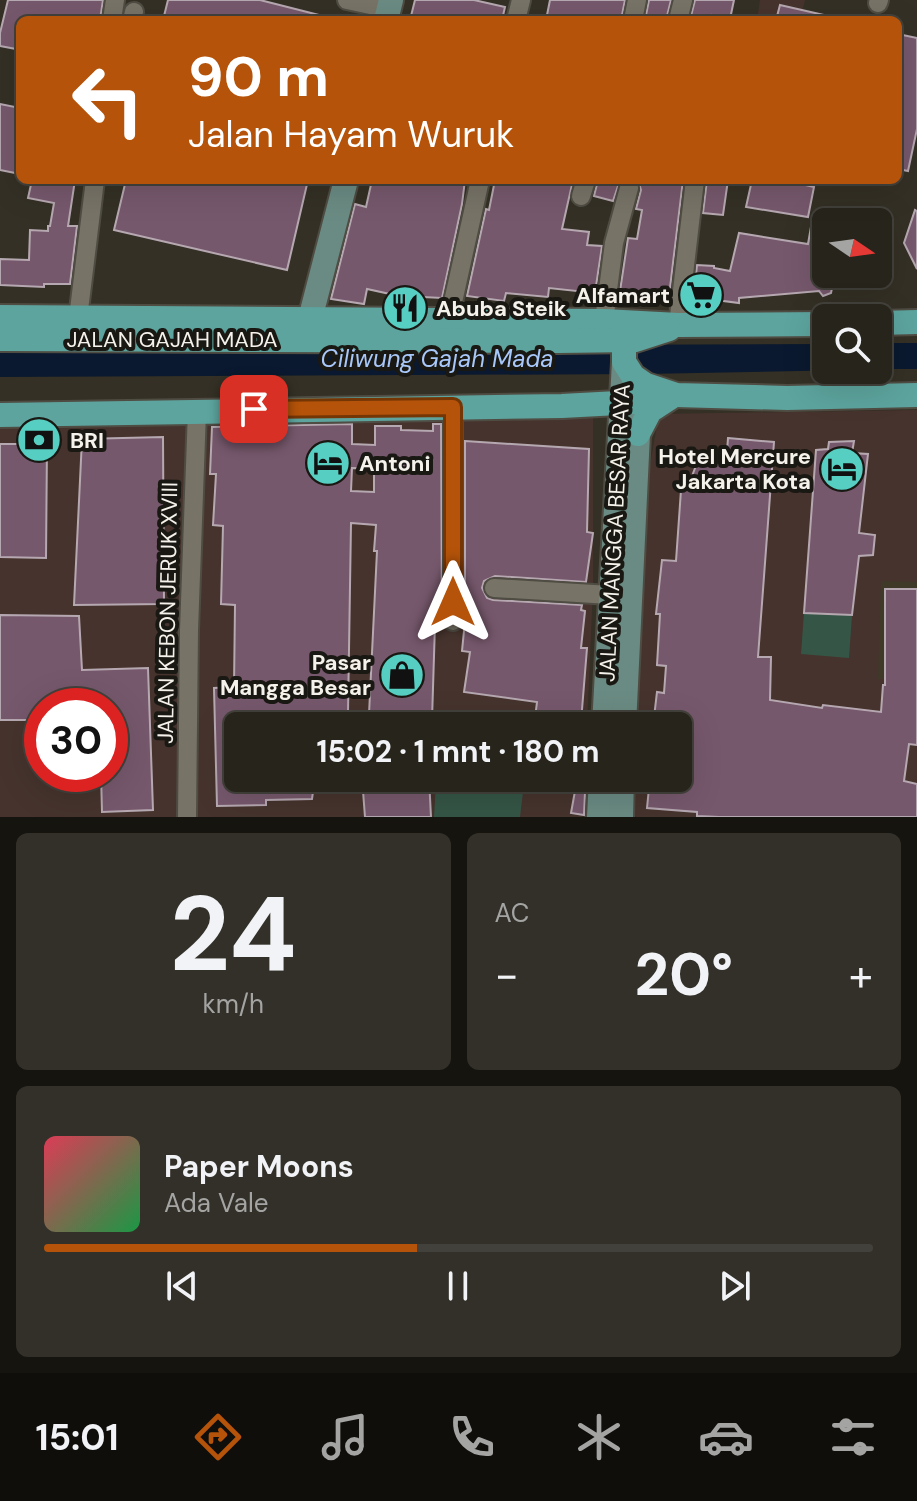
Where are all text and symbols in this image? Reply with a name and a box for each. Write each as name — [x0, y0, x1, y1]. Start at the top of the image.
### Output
text: 90 m — [188, 40, 329, 113]
icon: left — [56, 48, 160, 152]
text: Jalan Hayam Wuruk — [188, 111, 514, 158]
north arrow — [812, 208, 892, 288]
map controls — [812, 208, 892, 384]
supermarket icon: Alfamart — [677, 271, 725, 319]
place label: Alfamart — [576, 281, 670, 310]
restaurant icon: Abuba Steik — [381, 284, 429, 332]
place label: Abuba Steik — [436, 294, 567, 323]
button: search — [812, 304, 892, 384]
street label: JALAN GAJAH MADA — [66, 325, 278, 354]
water label: Ciliwung Gajah Mada — [320, 343, 554, 374]
pin — [220, 375, 288, 443]
street label: JALAN MANGGA BESAR RAYA — [592, 383, 637, 683]
icon: arrive — [232, 387, 276, 431]
bank icon: BRI — [15, 416, 63, 464]
place label: BRI — [70, 426, 104, 455]
hotel icon: Antoni — [304, 439, 352, 487]
place label: Hotel Mercure Jakarta Kota — [658, 442, 811, 496]
hotel icon: Hotel Mercure Jakarta Kota — [818, 445, 866, 493]
place label: Antoni — [359, 449, 430, 478]
street label: JALAN KEBON JERUK XVIII — [151, 482, 184, 744]
position arrow — [411, 560, 495, 644]
place label: Pasar Mangga Besar — [220, 648, 371, 702]
shop icon: Pasar Mangga Besar — [378, 651, 426, 699]
speed limit sign: 30 — [24, 688, 128, 792]
text: 15:02 · 1 mnt · 180 m — [317, 732, 599, 771]
text: 24 — [170, 867, 297, 1002]
text: AC — [495, 896, 529, 930]
text: 20° — [635, 935, 733, 1014]
text: − — [495, 946, 519, 1004]
text: + — [849, 946, 873, 1004]
text: km/h — [203, 987, 264, 1021]
text: Paper Moons — [164, 1147, 354, 1186]
text: Ada Vale — [164, 1186, 269, 1220]
icon: previous — [160, 1264, 204, 1308]
icon: pause — [436, 1264, 480, 1308]
icon: next — [713, 1264, 757, 1308]
icon: directions — [190, 1409, 246, 1465]
icon: music — [317, 1409, 373, 1465]
icon: phone — [444, 1409, 500, 1465]
icon: climate — [571, 1409, 627, 1465]
icon: car — [698, 1409, 754, 1465]
icon: filters — [825, 1409, 881, 1465]
text: 15:01 — [36, 1414, 119, 1461]

